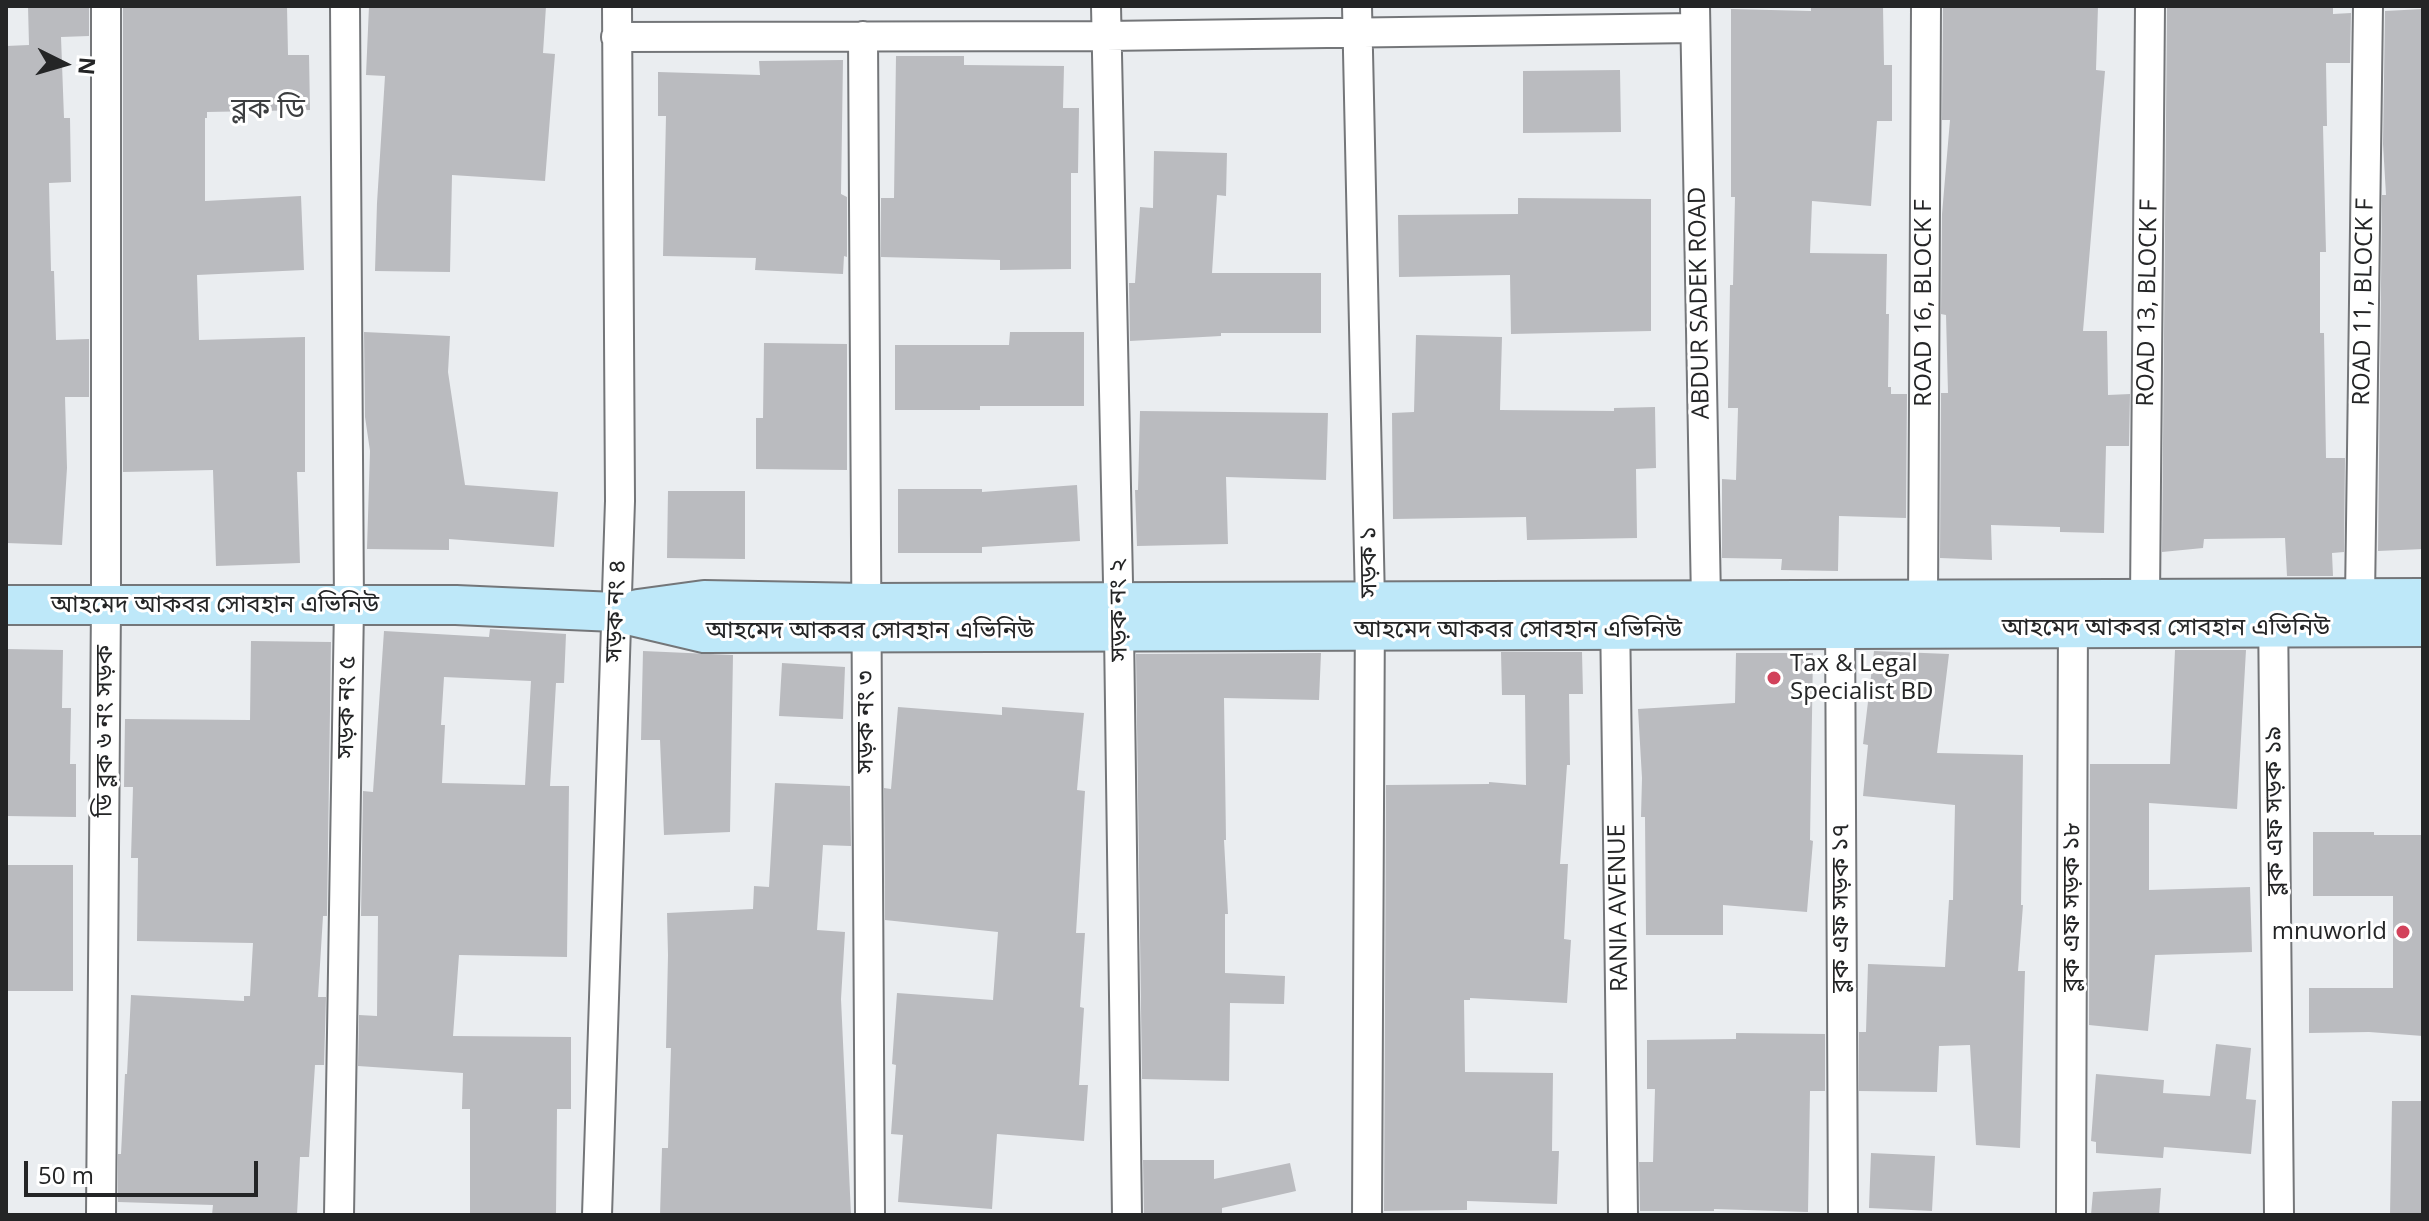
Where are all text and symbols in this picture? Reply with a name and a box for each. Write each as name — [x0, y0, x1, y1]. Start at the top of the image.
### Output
north arrow — [24, 24, 104, 104]
text: N — [72, 56, 104, 76]
district label: ব্লক ডি — [231, 93, 305, 127]
street label: ABDUR SADEK ROAD — [1684, 186, 1716, 420]
street label: ROAD 11, BLOCK F — [2348, 198, 2380, 406]
street label: ROAD 16, BLOCK F — [1910, 199, 1938, 407]
street label: ROAD 13, BLOCK F — [2132, 199, 2164, 407]
street label: সড়ক ১ — [1354, 526, 1384, 598]
street label: সড়ক নং ২ — [1104, 558, 1134, 662]
street label: সড়ক নং ৪ — [600, 559, 632, 663]
street label: আহমেদ আকবর সোবহান এভিনিউ — [51, 591, 379, 619]
street label: আহমেদ আকবর সোবহান এভিনিউ — [2002, 614, 2330, 642]
street label: আহমেদ আকবর সোবহান এভিনিউ — [1354, 616, 1682, 644]
street label: আহমেদ আকবর সোবহান এভিনিউ — [706, 617, 1034, 645]
street label: ডি ব্লক ৬ নং সড়ক — [91, 645, 119, 817]
place label: Tax & Legal Specialist BD — [1790, 650, 1933, 706]
street label: সড়ক নং ৫ — [332, 655, 362, 759]
marker: Tax & Legal Specialist BD — [1765, 669, 1783, 687]
street label: সড়ক নং ৩ — [852, 670, 880, 774]
street label: ব্লক এফ সড়ক ১৯ — [2259, 726, 2291, 896]
street label: ব্লক এফ সড়ক ১৮ — [2058, 822, 2086, 992]
street label: ব্লক এফ সড়ক ১৭ — [1827, 823, 1855, 993]
street label: RANIA AVENUE — [1603, 824, 1635, 992]
place label: mnuworld — [2272, 918, 2387, 946]
marker: mnuworld — [2394, 923, 2412, 941]
scale bar — [28, 1145, 262, 1195]
text: 50 m — [38, 1158, 94, 1191]

